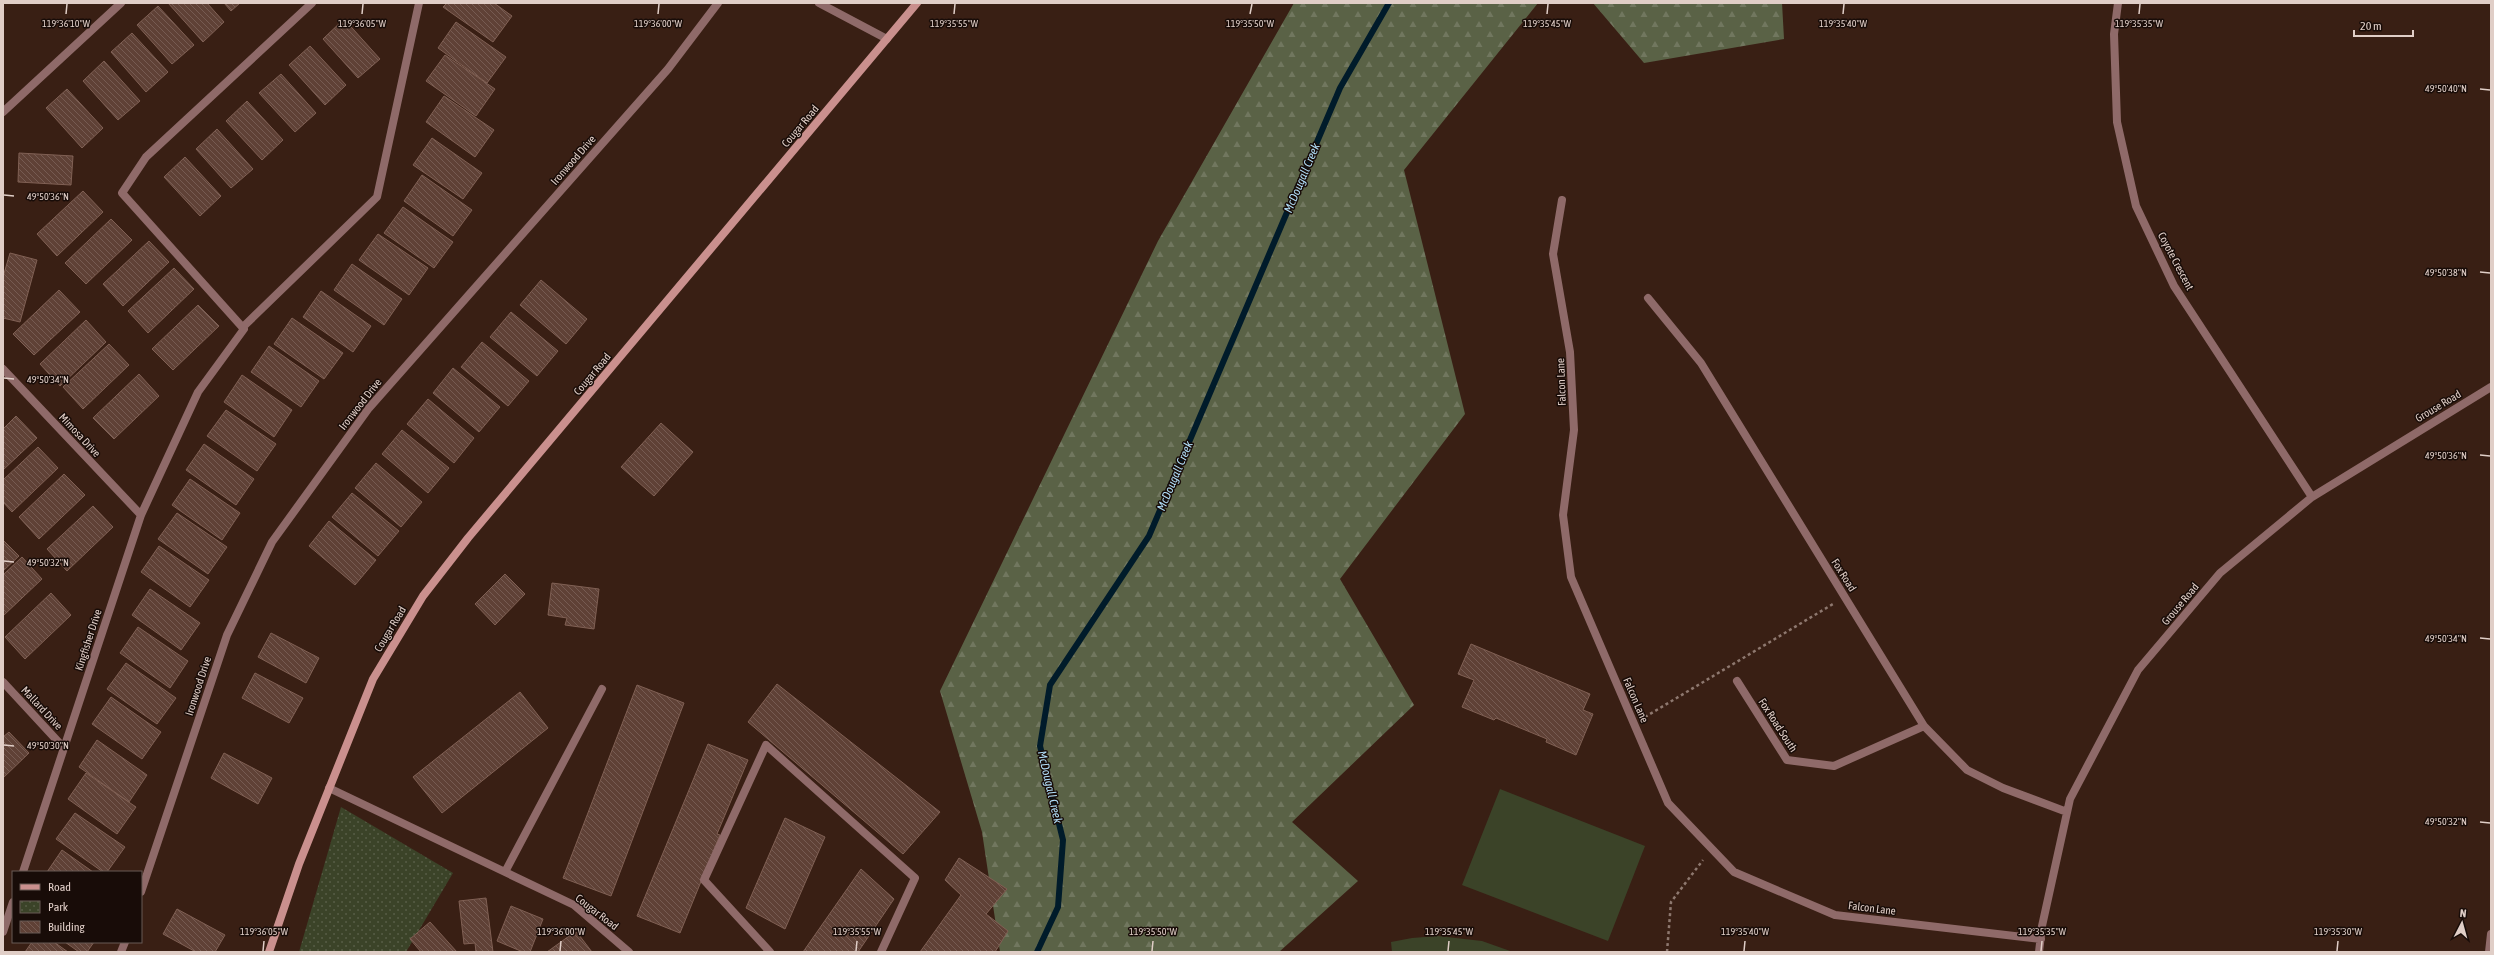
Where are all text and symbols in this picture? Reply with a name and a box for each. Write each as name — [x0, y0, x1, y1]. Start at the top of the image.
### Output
scale bar — [2354, 12, 2413, 38]
text: 119°36'10"W — [42, 18, 91, 29]
text: 119°36'05"W — [338, 18, 387, 29]
text: 119°36'00"W — [634, 18, 683, 29]
text: 119°35'55"W — [930, 18, 979, 29]
text: 119°35'50"W — [1226, 18, 1275, 29]
text: 119°35'45"W — [1523, 18, 1572, 29]
text: 119°35'40"W — [1819, 18, 1868, 29]
text: 119°35'35"W — [2115, 18, 2164, 29]
text: 20 m — [2360, 19, 2382, 33]
text: 49°50'40"N — [2425, 83, 2467, 94]
street label: Cougar Road — [779, 103, 821, 149]
street label: Ironwood Drive — [548, 133, 598, 187]
water label: McDougall Creek — [1281, 140, 1323, 215]
text: 49°50'36"N — [27, 191, 69, 202]
street label: Coyote Crescent — [2156, 230, 2196, 292]
text: 49°50'38"N — [2425, 267, 2467, 278]
street label: Cougar Road — [571, 351, 613, 397]
street label: Falcon Lane — [1554, 358, 1568, 406]
text: 49°50'34"N — [27, 374, 69, 385]
street label: Ironwood Drive — [336, 376, 384, 432]
street label: Grouse Road — [2413, 388, 2463, 424]
street label: Mimosa Drive — [57, 411, 103, 459]
water label: McDougall Creek — [1154, 438, 1196, 513]
text: 49°50'36"N — [2425, 450, 2467, 461]
street label: Fox Road — [1829, 556, 1859, 594]
text: 49°50'32"N — [27, 557, 69, 568]
street label: Grouse Road — [2159, 581, 2201, 627]
street label: Cougar Road — [372, 604, 408, 654]
street label: Kingfisher Drive — [72, 608, 104, 672]
text: 49°50'34"N — [2425, 633, 2467, 644]
street label: Ironwood Drive — [183, 655, 213, 717]
street label: Falcon Lane — [1621, 676, 1651, 724]
street label: Mallard Drive — [19, 684, 65, 732]
street label: Fox Road South — [1756, 696, 1800, 754]
text: 49°50'30"N — [27, 740, 69, 751]
water label: McDougall Creek — [1035, 749, 1065, 825]
text: 49°50'32"N — [2425, 816, 2467, 827]
legend — [12, 871, 142, 943]
text: Road — [48, 880, 71, 894]
street label: Cougar Road — [573, 892, 621, 932]
street label: Falcon Lane — [1847, 899, 1897, 917]
text: Park — [48, 900, 69, 914]
north arrow — [2442, 903, 2482, 943]
text: N — [2459, 907, 2467, 919]
text: Building — [48, 920, 86, 934]
text: 119°36'05"W — [240, 926, 289, 937]
text: 119°36'00"W — [537, 926, 586, 937]
text: 119°35'55"W — [833, 926, 882, 937]
text: 119°35'50"W — [1129, 926, 1178, 937]
text: 119°35'45"W — [1425, 926, 1474, 937]
text: 119°35'40"W — [1721, 926, 1770, 937]
text: 119°35'35"W — [2018, 926, 2067, 937]
text: 119°35'30"W — [2314, 926, 2363, 937]

